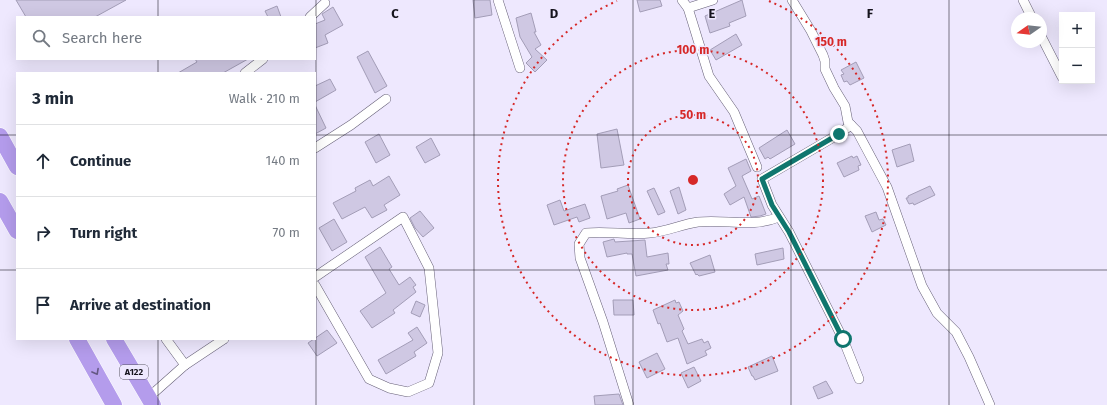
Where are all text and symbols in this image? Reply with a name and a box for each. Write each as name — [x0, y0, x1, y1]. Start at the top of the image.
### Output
text: C — [391, 6, 399, 21]
text: D — [550, 6, 559, 21]
text: E — [709, 6, 716, 21]
text: F — [867, 6, 874, 21]
north arrow — [1011, 12, 1047, 48]
map controls — [1059, 12, 1095, 84]
button: + — [1059, 12, 1095, 48]
search box — [16, 16, 316, 60]
icon: search — [30, 27, 52, 49]
text: Search here — [62, 29, 142, 47]
text: 150 m — [815, 35, 847, 49]
text: 100 m — [677, 43, 709, 57]
button: − — [1059, 48, 1095, 84]
text: 3 min — [32, 88, 74, 109]
text: Walk · 210 m — [229, 91, 300, 106]
text: 50 m — [680, 108, 706, 122]
route end — [830, 125, 848, 143]
icon: ahead — [32, 150, 54, 172]
text: Continue — [70, 152, 131, 170]
text: 140 m — [266, 153, 300, 168]
centre of rings — [686, 173, 700, 187]
icon: right — [32, 222, 54, 244]
text: Turn right — [70, 224, 137, 242]
text: 70 m — [273, 225, 300, 240]
icon: arrive — [32, 294, 54, 316]
text: Arrive at destination — [70, 296, 211, 314]
route start — [834, 330, 852, 348]
road number: A122 — [120, 365, 148, 379]
one-way arrow — [91, 368, 98, 375]

